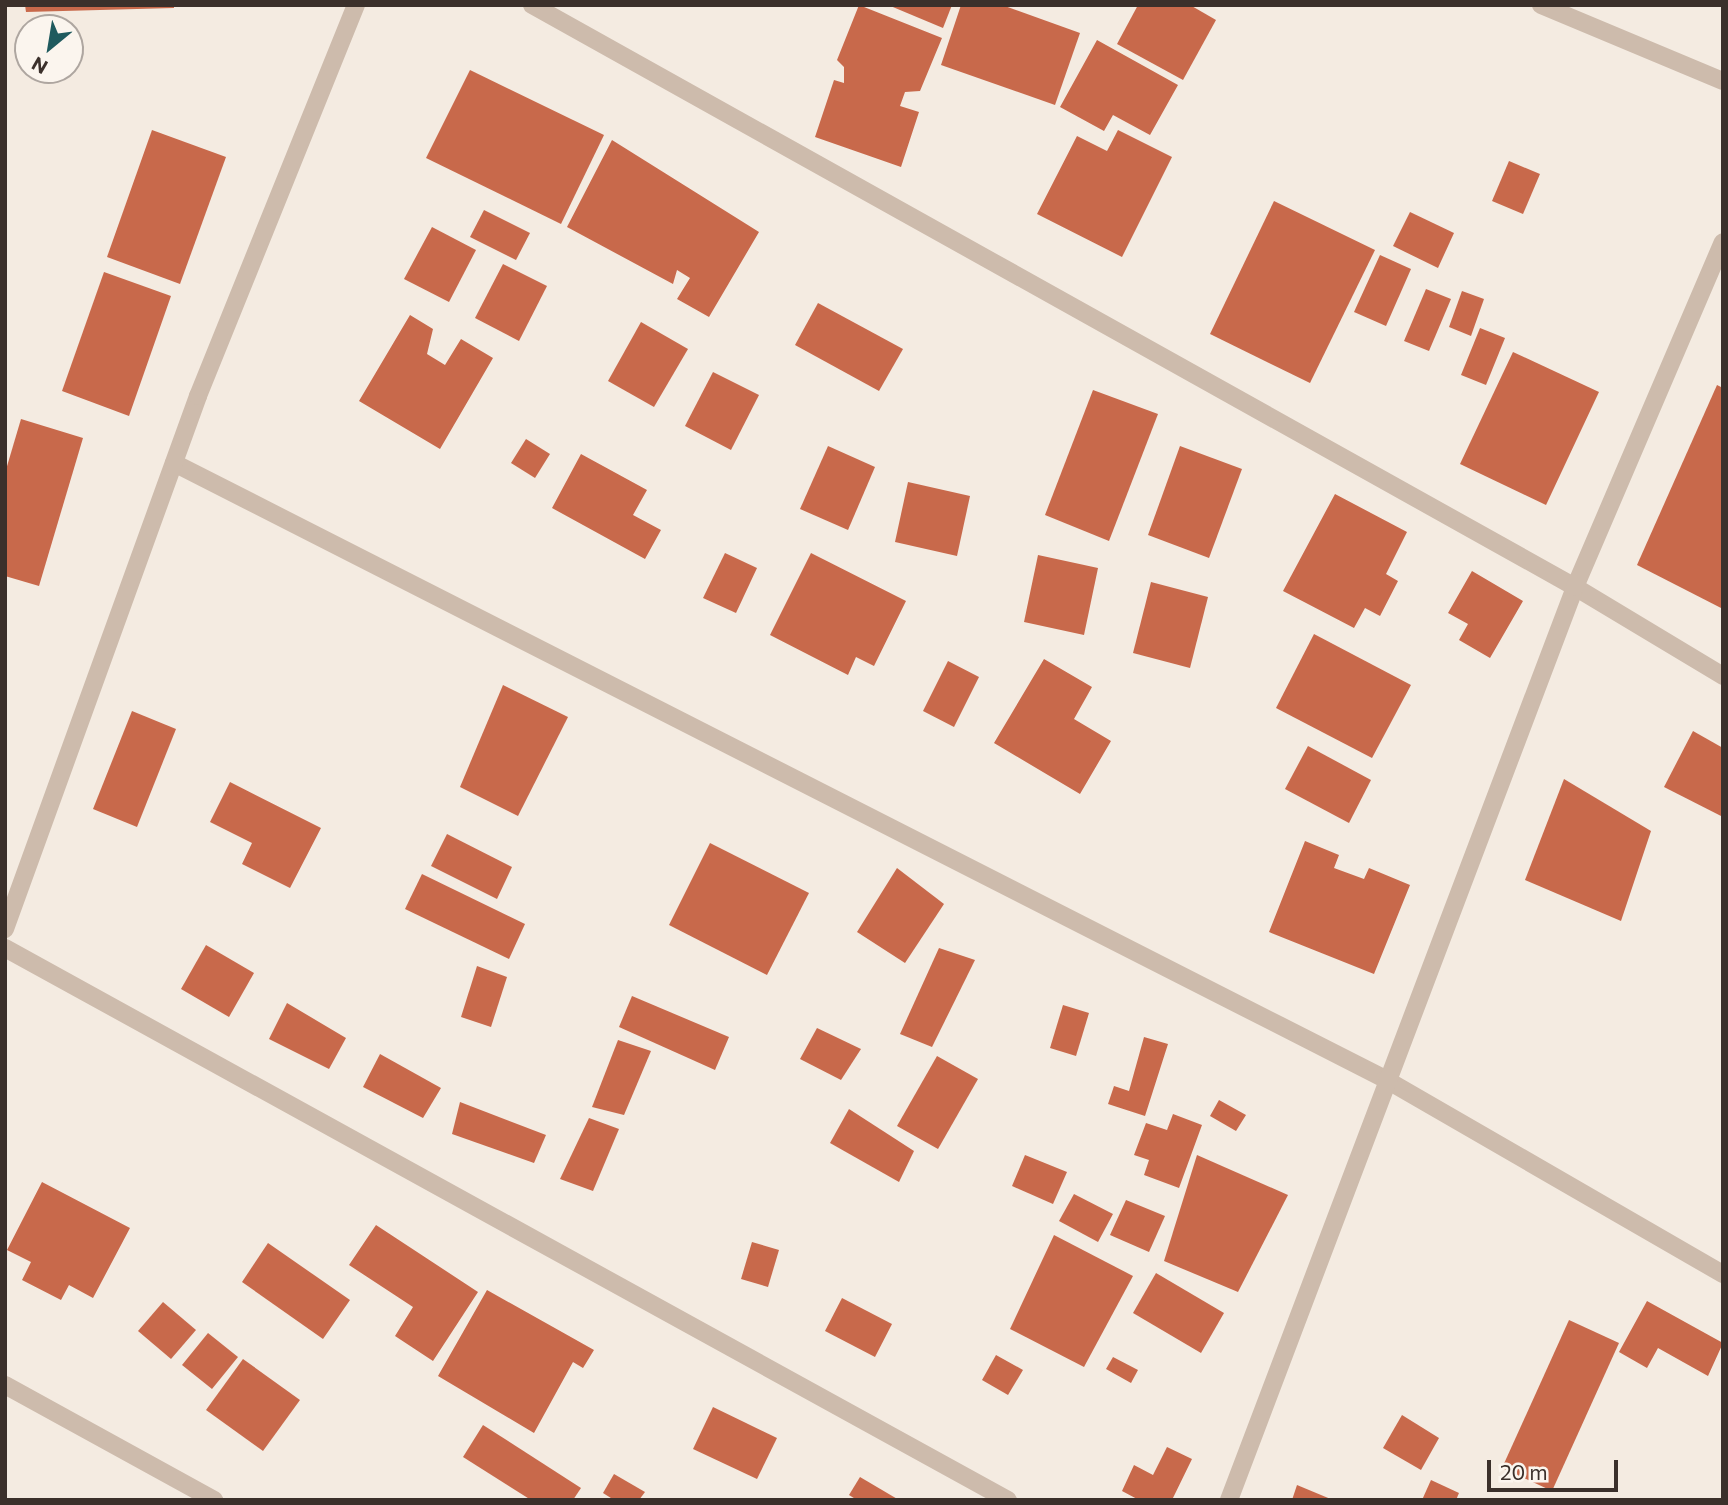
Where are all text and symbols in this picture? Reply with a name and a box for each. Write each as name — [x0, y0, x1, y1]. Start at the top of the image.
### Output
north arrow — [14, 14, 84, 84]
text: N — [27, 52, 51, 79]
scale bar — [1490, 1446, 1621, 1490]
text: 20 m — [1500, 1459, 1548, 1484]

